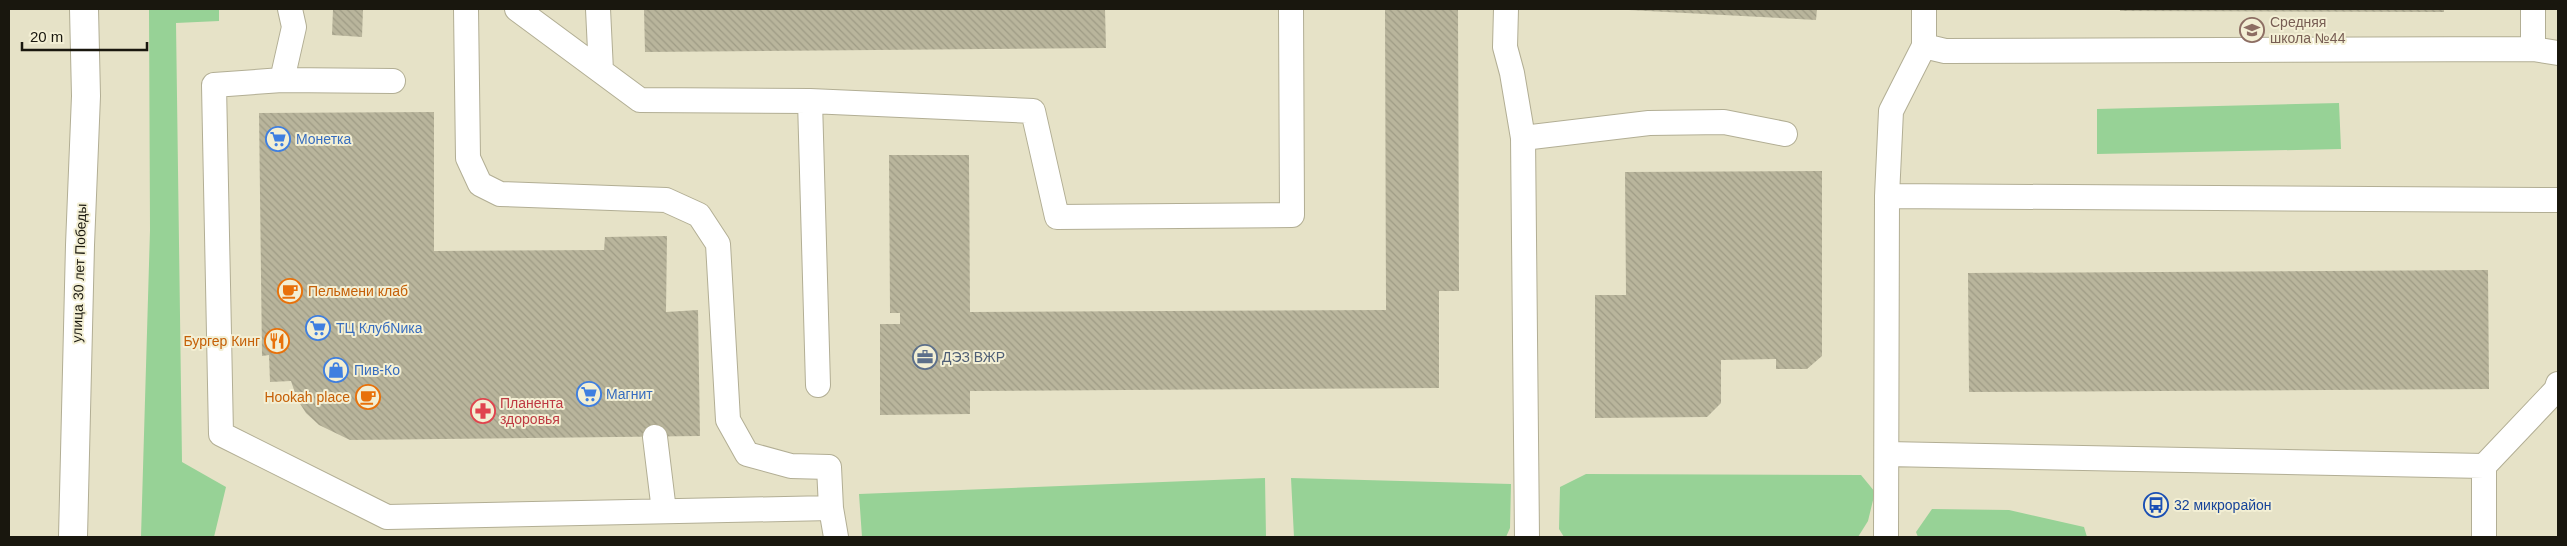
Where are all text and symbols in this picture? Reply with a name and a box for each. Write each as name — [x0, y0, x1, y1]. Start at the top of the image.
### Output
place label: Средняя школа №44 — [2270, 14, 2346, 46]
school or university icon: Средняя школа №44 — [2239, 17, 2265, 43]
scale bar — [22, 20, 148, 52]
text: 20 m — [30, 28, 63, 45]
supermarket icon: Монетка — [265, 126, 291, 152]
place label: Монетка — [296, 131, 352, 147]
street label: улица 30 лет Победы — [69, 203, 89, 343]
cafe icon: Пельмени клаб — [277, 278, 303, 304]
place label: Пельмени клаб — [308, 283, 408, 299]
supermarket icon: ТЦ КлубNика — [305, 315, 331, 341]
place label: ТЦ КлубNика — [336, 320, 423, 336]
restaurant icon: Бургер Кинг — [264, 328, 290, 354]
place label: Бургер Кинг — [183, 333, 260, 349]
office icon: ДЭЗ ВЖР — [912, 344, 938, 370]
place label: ДЭЗ ВЖР — [942, 349, 1005, 365]
shop icon: Пив-Ко — [323, 357, 349, 383]
place label: Пив-Ко — [354, 362, 400, 378]
supermarket icon: Магнит — [576, 381, 602, 407]
cafe icon: Hookah place — [355, 384, 381, 410]
place label: Магнит — [606, 386, 653, 402]
place label: Hookah place — [264, 389, 350, 405]
place label: Планента здоровья — [500, 395, 564, 427]
pharmacy icon: Планента здоровья — [470, 398, 496, 424]
bus stop icon: 32 микрорайон — [2143, 492, 2169, 518]
place label: 32 микрорайон — [2174, 497, 2272, 513]

